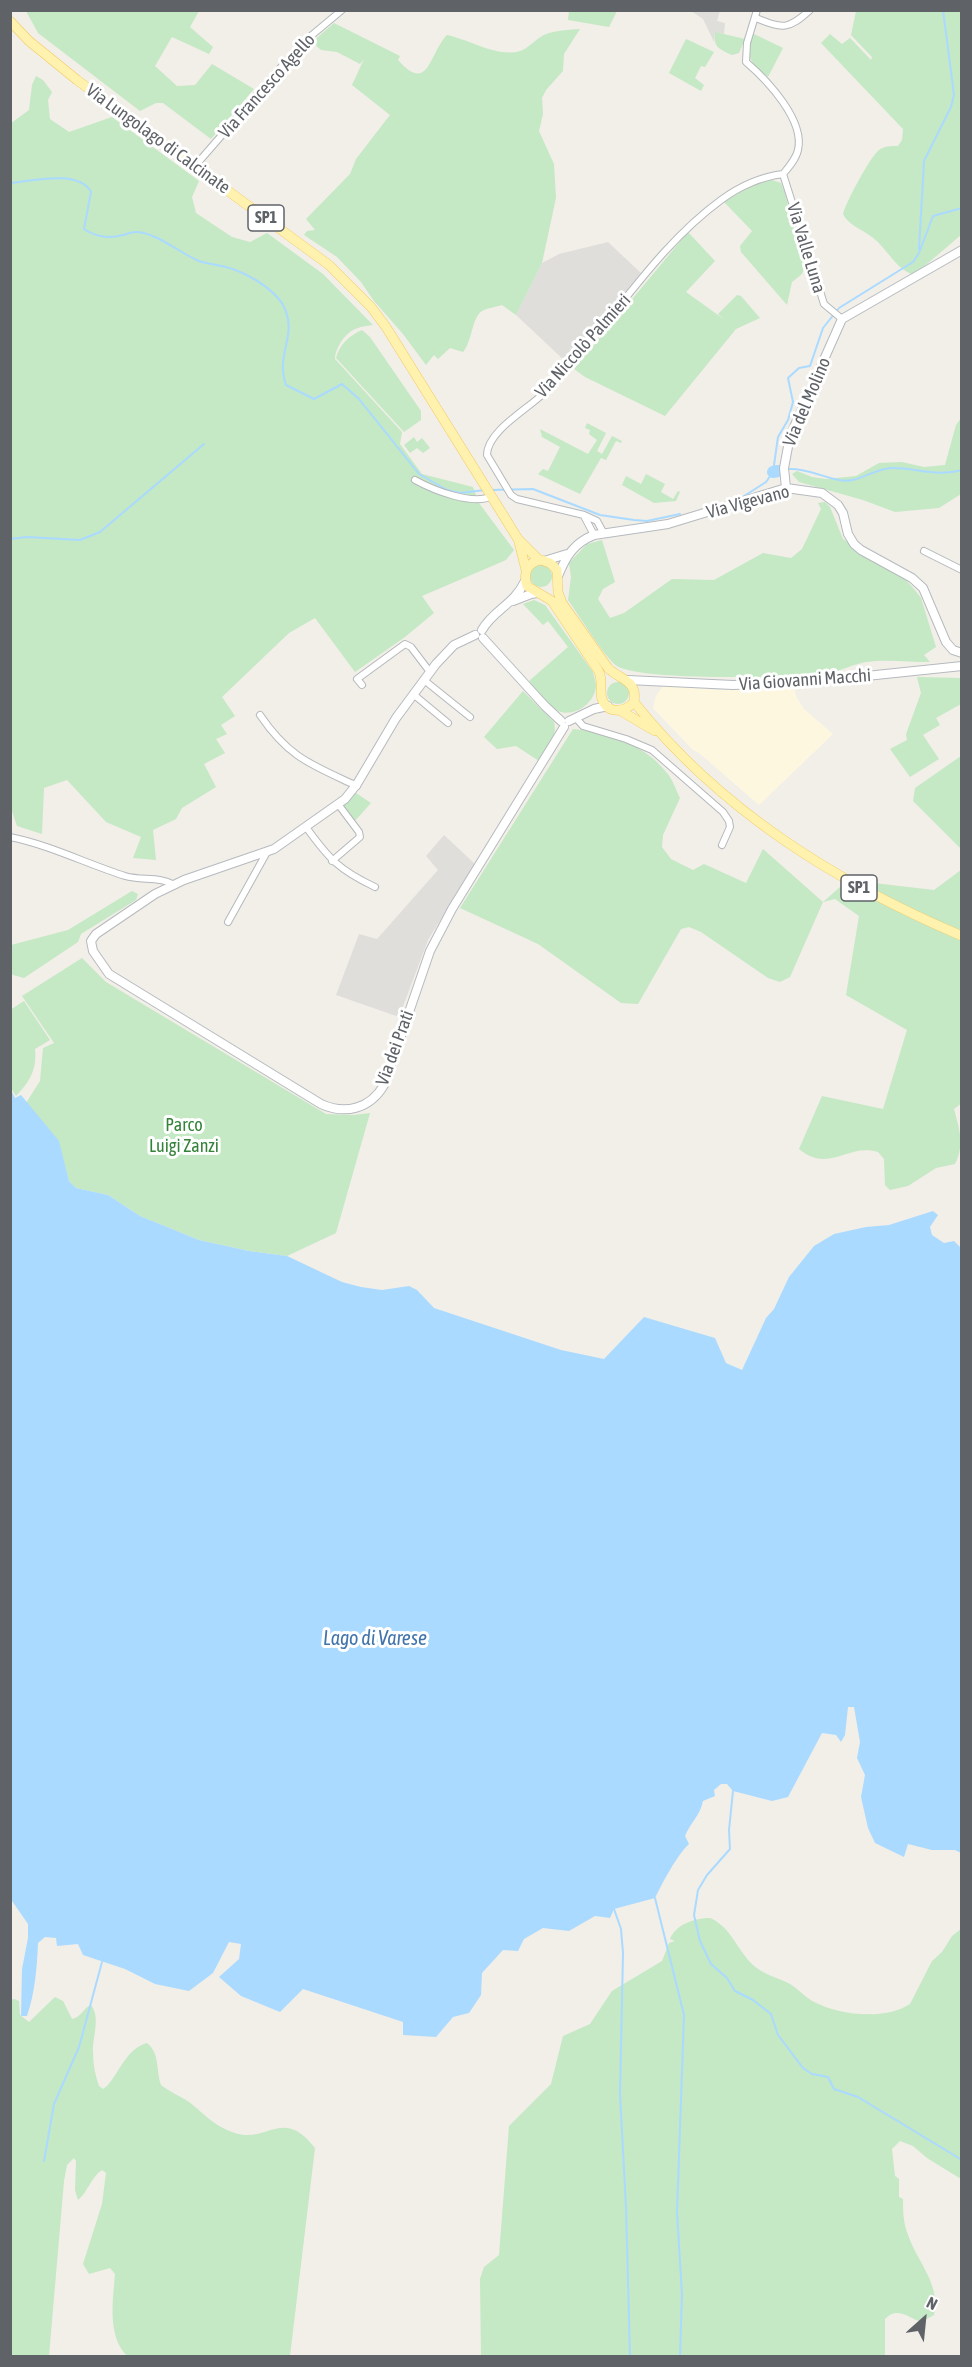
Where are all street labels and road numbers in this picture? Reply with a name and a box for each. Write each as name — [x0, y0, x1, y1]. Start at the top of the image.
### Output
street label: Via Francesco Agello — [214, 29, 320, 143]
street label: Via Lungolago di Calcinate — [82, 79, 234, 199]
street label: Via Valle Luna — [782, 200, 830, 296]
road number: SP1 — [248, 205, 284, 231]
street label: Via Niccolò Palmieri — [531, 290, 635, 402]
street label: Via del Molino — [779, 354, 835, 450]
street label: Via Vigevano — [704, 481, 792, 523]
street label: Via Giovanni Macchi — [738, 665, 872, 695]
road number: SP1 — [841, 875, 877, 901]
street label: Via dei Prati — [371, 1007, 419, 1089]

